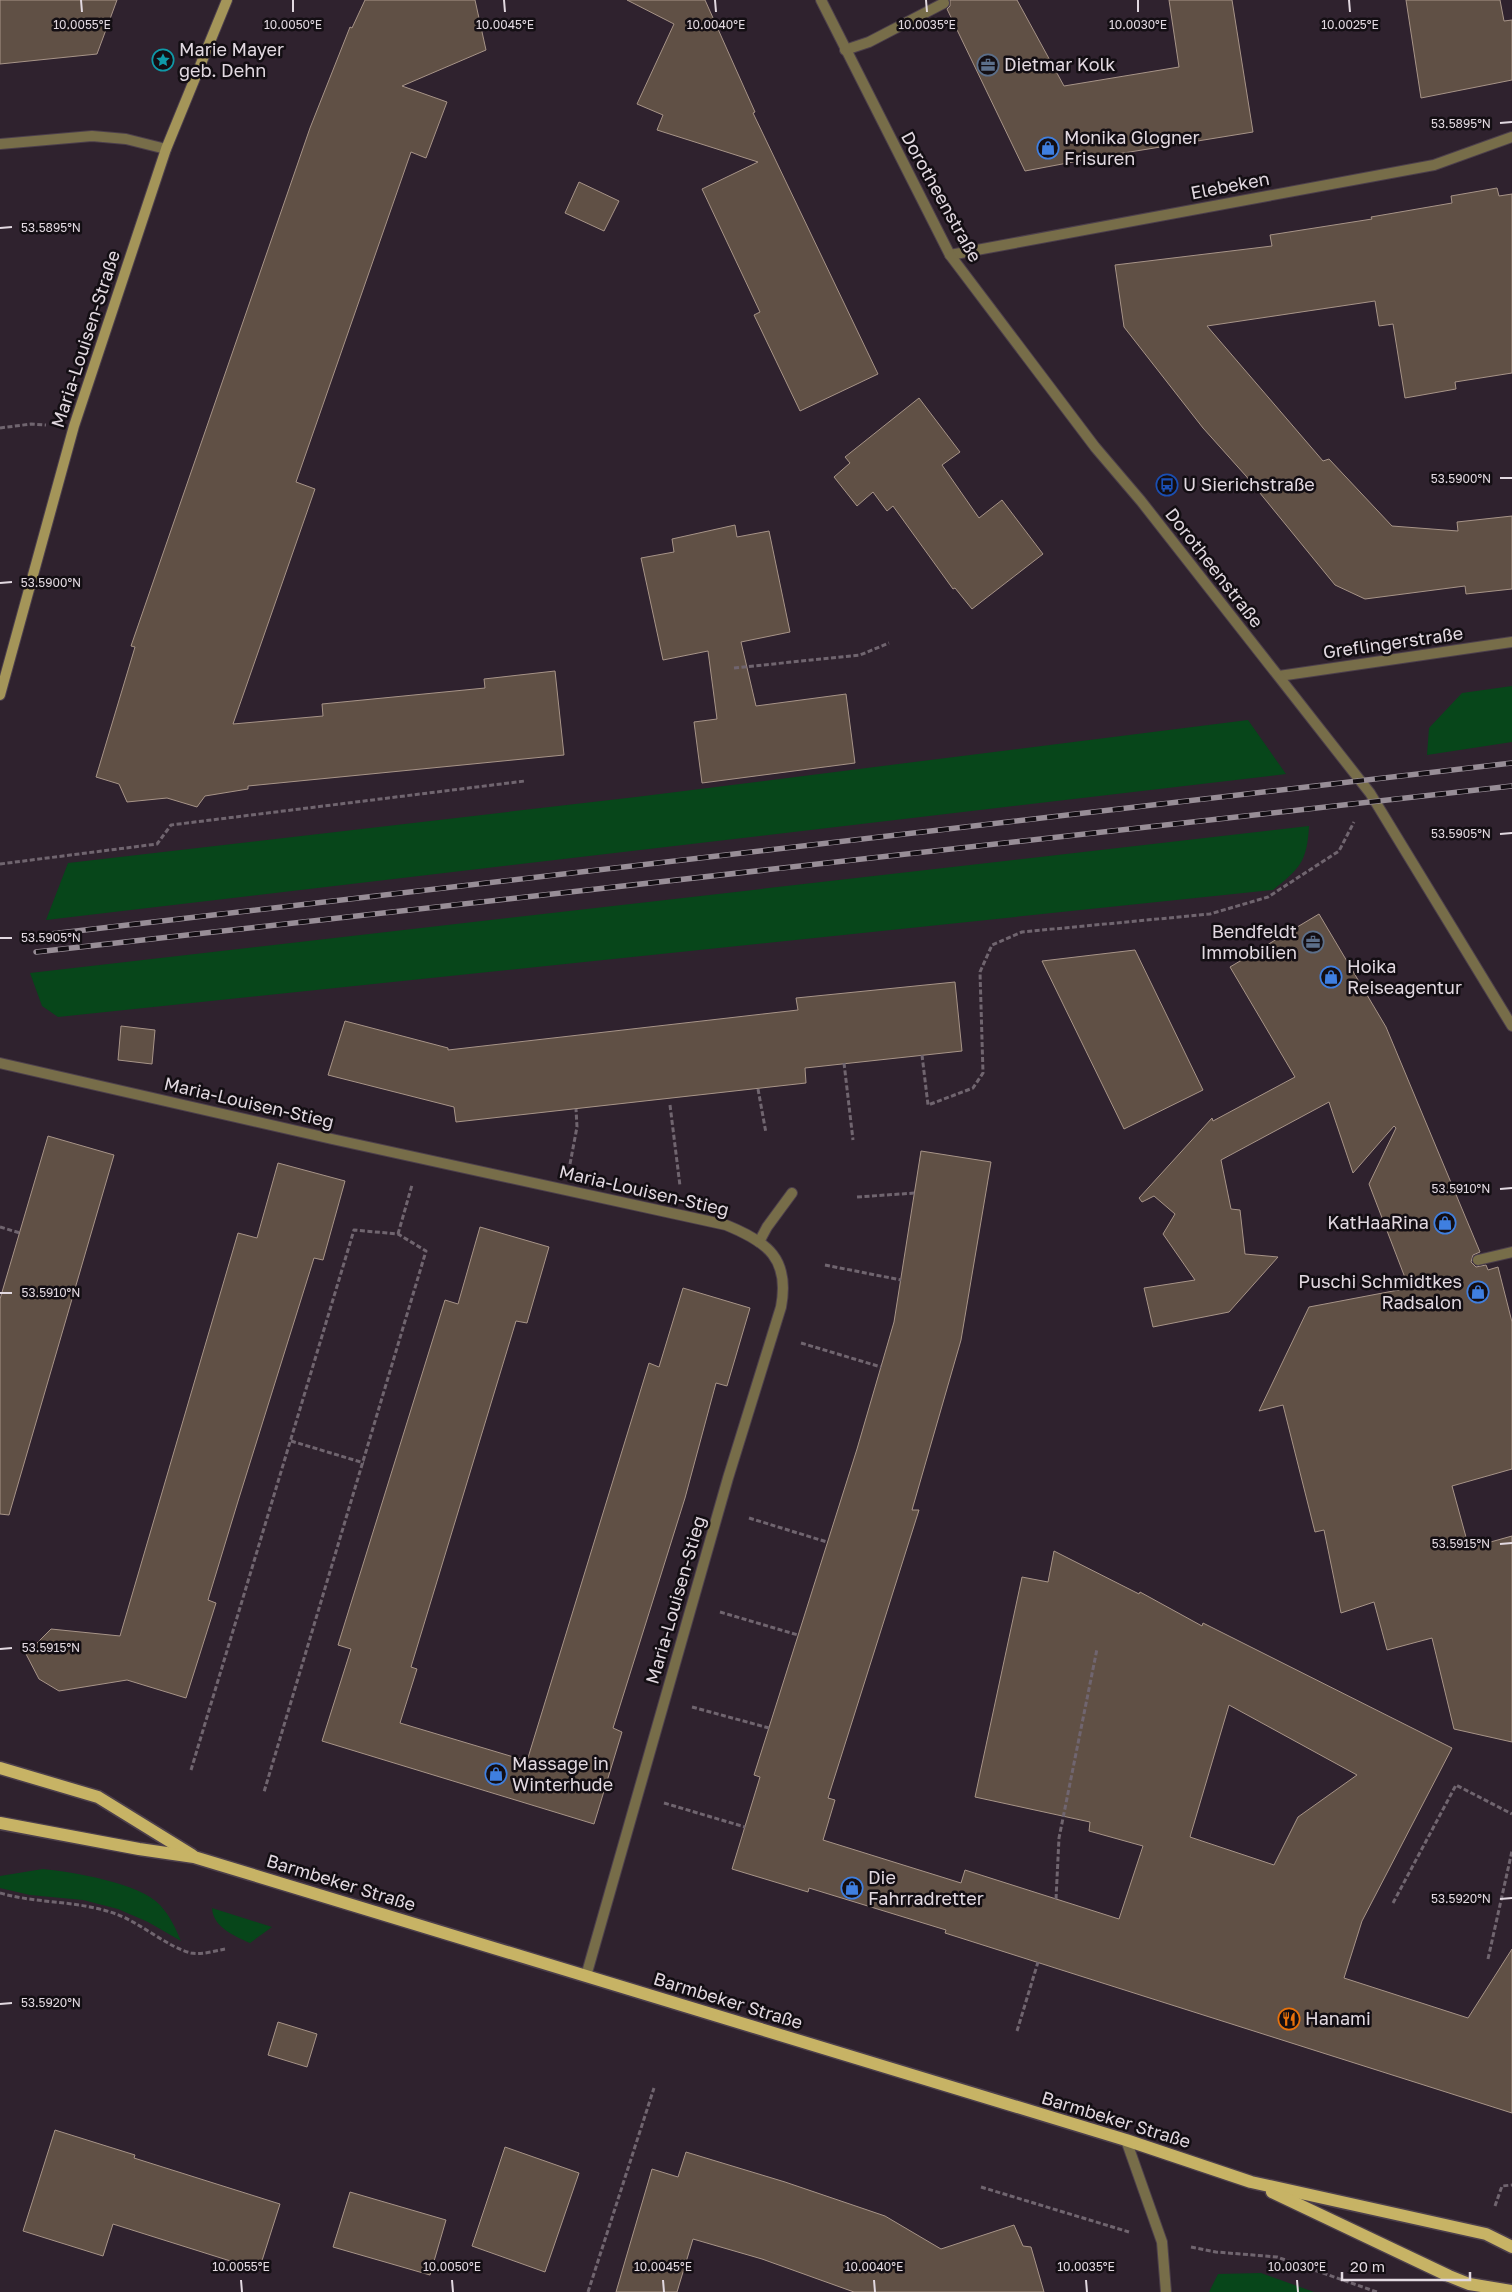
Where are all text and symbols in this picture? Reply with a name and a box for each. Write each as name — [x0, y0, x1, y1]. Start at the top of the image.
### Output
text: 10.0055°E — [53, 17, 111, 32]
text: 10.0050°E — [264, 17, 322, 32]
text: 10.0045°E — [476, 17, 534, 32]
text: 10.0040°E — [687, 17, 745, 32]
text: 10.0035°E — [898, 17, 956, 32]
text: 10.0030°E — [1109, 17, 1167, 32]
text: 10.0025°E — [1321, 17, 1379, 32]
place label: Marie Mayer geb. Dehn — [179, 38, 284, 81]
place icon: Marie Mayer geb. Dehn — [151, 48, 175, 72]
office icon: Dietmar Kolk — [976, 53, 1000, 77]
place label: Dietmar Kolk — [1004, 53, 1115, 75]
text: 53.5895°N — [1431, 116, 1491, 131]
place label: Monika Glogner Frisuren — [1064, 126, 1200, 169]
street label: Dorotheenstraße — [897, 127, 987, 266]
shop icon: Monika Glogner Frisuren — [1036, 136, 1060, 160]
street label: Elebeken — [1189, 167, 1271, 203]
text: 53.5895°N — [21, 220, 81, 235]
street label: Maria-Louisen-Straße — [46, 247, 124, 430]
text: 53.5900°N — [1431, 471, 1491, 486]
bus stop icon: U Sierichstraße — [1155, 473, 1179, 497]
place label: U Sierichstraße — [1183, 473, 1315, 495]
street label: Dorotheenstraße — [1161, 503, 1268, 632]
text: 53.5900°N — [21, 575, 81, 590]
street label: Greflingerstraße — [1321, 621, 1464, 663]
text: 53.5905°N — [1431, 826, 1491, 841]
place label: Bendfeldt Immobilien — [1201, 920, 1297, 963]
text: 53.5905°N — [21, 930, 81, 945]
office icon: Bendfeldt Immobilien — [1301, 930, 1325, 954]
place label: Hoika Reiseagentur — [1347, 955, 1462, 998]
shop icon: Hoika Reiseagentur — [1319, 965, 1343, 989]
street label: Maria-Louisen-Stieg — [162, 1072, 336, 1132]
street label: Maria-Louisen-Stieg — [557, 1160, 731, 1220]
text: 53.5910°N — [1432, 1181, 1490, 1196]
place label: KatHaaRina — [1327, 1211, 1429, 1233]
shop icon: KatHaaRina — [1433, 1211, 1457, 1235]
place label: Puschi Schmidtkes Radsalon — [1298, 1270, 1462, 1313]
shop icon: Puschi Schmidtkes Radsalon — [1466, 1280, 1490, 1304]
text: 53.5910°N — [22, 1285, 80, 1300]
street label: Maria-Louisen-Stieg — [641, 1513, 710, 1686]
text: 53.5915°N — [1432, 1536, 1490, 1551]
text: 53.5915°N — [22, 1640, 80, 1655]
place label: Massage in Winterhude — [512, 1752, 613, 1795]
shop icon: Massage in Winterhude — [484, 1762, 508, 1786]
street label: Barmbeker Straße — [264, 1849, 418, 1915]
place label: Die Fahrradretter — [868, 1866, 984, 1909]
shop icon: Die Fahrradretter — [840, 1876, 864, 1900]
text: 53.5920°N — [1431, 1891, 1491, 1906]
street label: Barmbeker Straße — [651, 1967, 805, 2033]
text: 53.5920°N — [21, 1995, 81, 2010]
restaurant icon: Hanami — [1277, 2007, 1301, 2031]
place label: Hanami — [1305, 2007, 1371, 2029]
street label: Barmbeker Straße — [1039, 2086, 1193, 2152]
scale bar — [1342, 2250, 1470, 2282]
text: 20 m — [1350, 2257, 1385, 2275]
text: 10.0055°E — [212, 2259, 270, 2274]
text: 10.0050°E — [423, 2259, 481, 2274]
text: 10.0045°E — [634, 2259, 692, 2274]
text: 10.0040°E — [845, 2259, 903, 2274]
text: 10.0035°E — [1057, 2259, 1115, 2274]
text: 10.0030°E — [1268, 2259, 1326, 2274]

